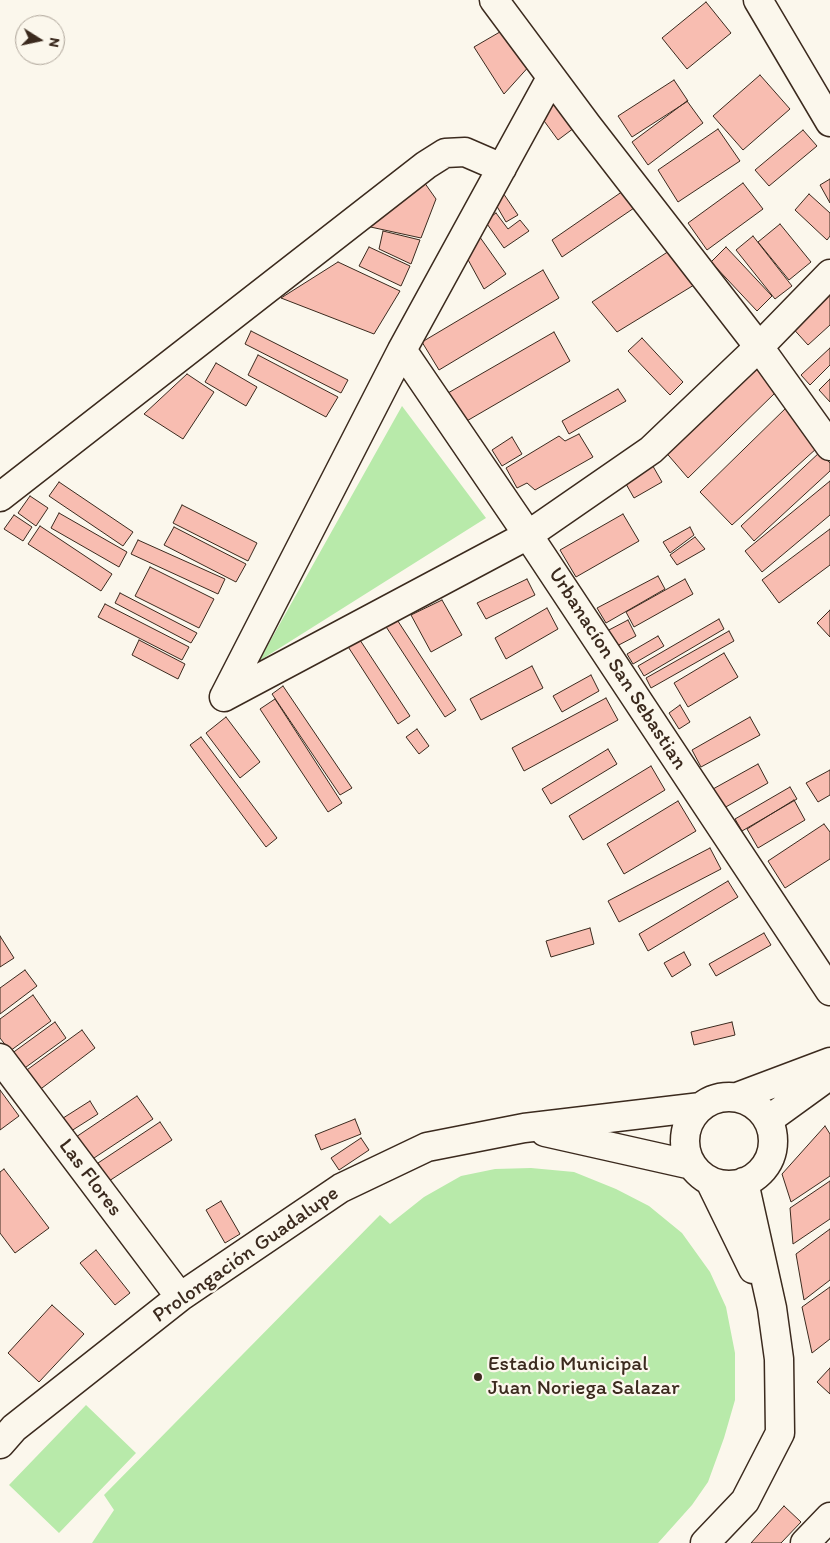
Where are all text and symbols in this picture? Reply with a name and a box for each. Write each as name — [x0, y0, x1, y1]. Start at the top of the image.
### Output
north arrow — [15, 15, 65, 65]
text: N — [45, 36, 63, 49]
street label: Urbanacíon San Sebastian — [542, 563, 692, 775]
street label: Las Flores — [53, 1134, 127, 1222]
street label: Prolongación Guadalupe — [148, 1181, 344, 1329]
place label: Estadio Municipal Juan Noriega Salazar — [488, 1352, 680, 1402]
marker: Estadio Municipal Juan Noriega Salazar — [472, 1371, 484, 1383]

